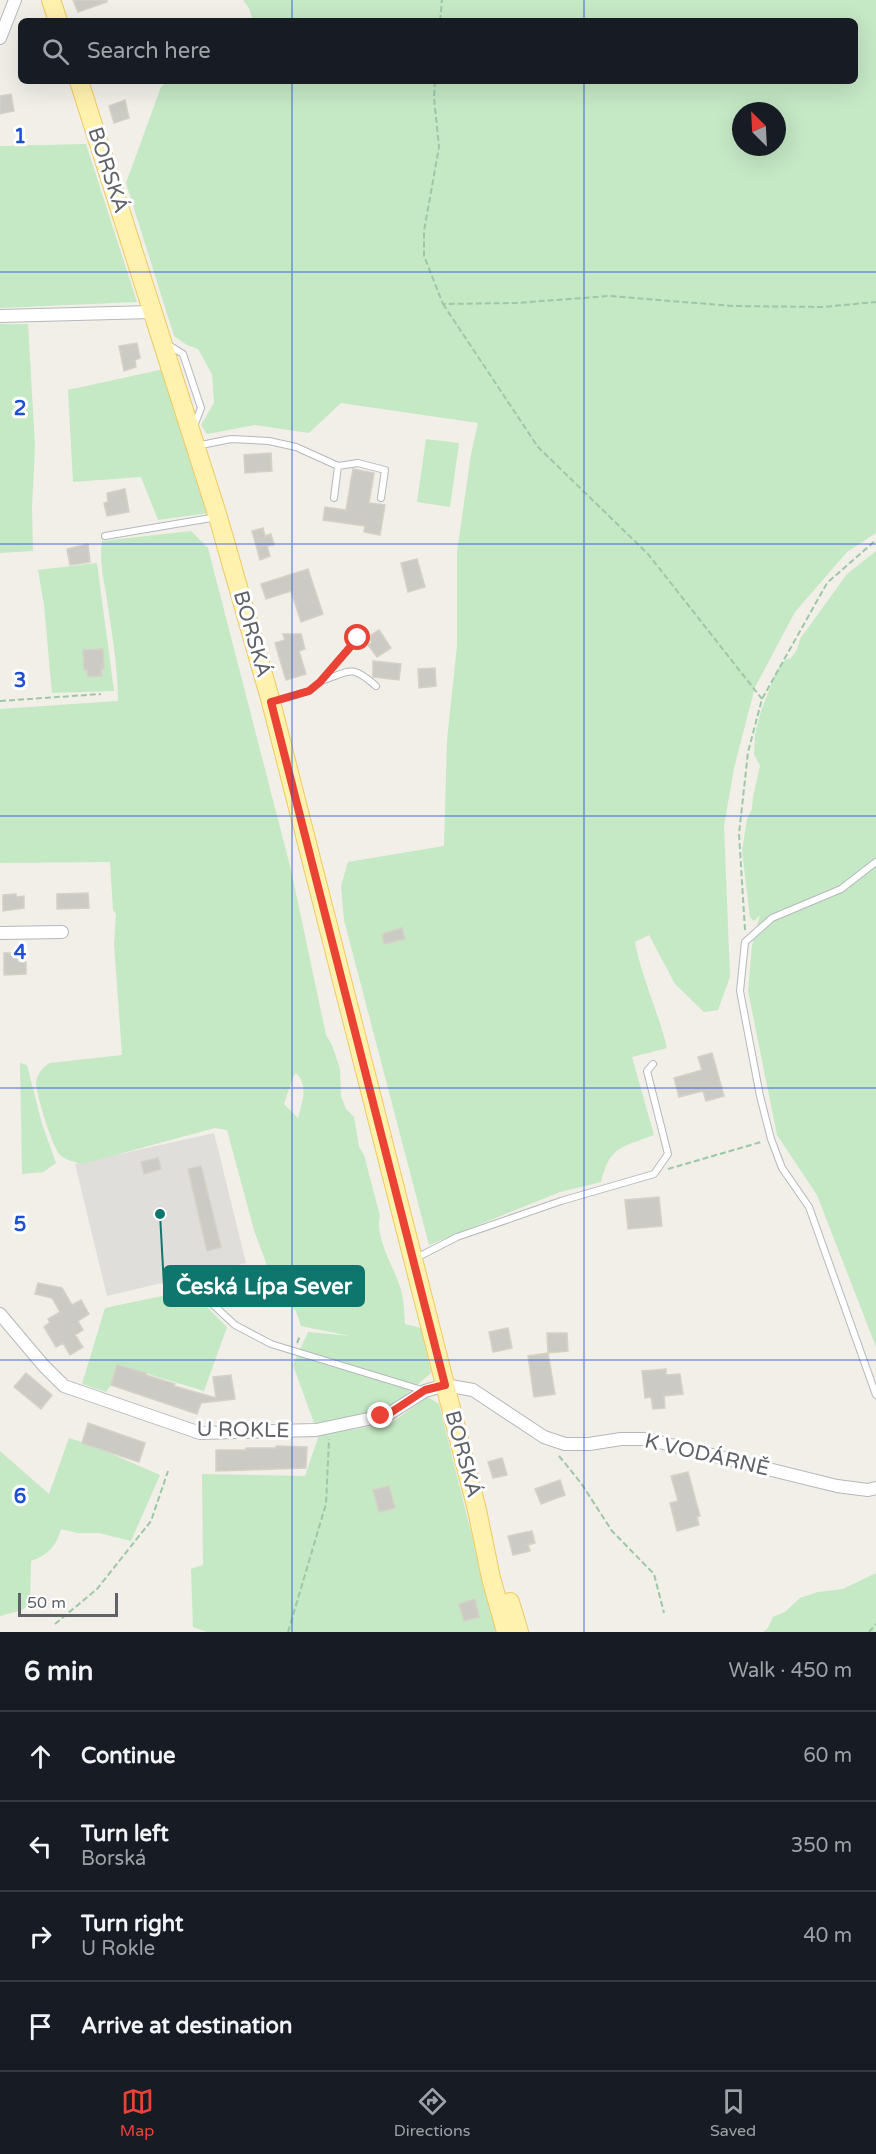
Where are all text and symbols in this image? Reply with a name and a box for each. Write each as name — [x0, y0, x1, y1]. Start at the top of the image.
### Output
search box — [18, 18, 858, 84]
icon: search — [39, 35, 72, 68]
text: Search here — [87, 38, 211, 64]
north arrow — [732, 102, 786, 156]
street label: BORSKÁ — [82, 124, 134, 216]
text: 1 — [14, 125, 26, 149]
text: 2 — [14, 397, 26, 421]
street label: BORSKÁ — [228, 588, 276, 680]
route start — [344, 624, 370, 650]
text: 3 — [14, 669, 26, 693]
text: 4 — [14, 941, 27, 965]
text: 5 — [14, 1213, 26, 1237]
callout: Česká Lípa Sever — [164, 1266, 364, 1306]
text: Česká Lípa Sever — [176, 1273, 353, 1300]
route end — [367, 1402, 393, 1428]
street label: BORSKÁ — [439, 1408, 487, 1500]
street label: U ROKLE — [196, 1417, 290, 1443]
street label: K VODÁRNĚ — [642, 1429, 772, 1481]
text: 6 — [14, 1485, 26, 1509]
scale bar — [18, 1590, 118, 1618]
text: 50 m — [27, 1593, 66, 1613]
text: 6 min — [24, 1656, 93, 1687]
text: Walk · 450 m — [729, 1659, 852, 1683]
icon: ahead — [24, 1740, 57, 1773]
text: Continue — [81, 1743, 176, 1769]
text: 60 m — [803, 1744, 852, 1768]
text: Turn left — [81, 1821, 169, 1847]
icon: left — [24, 1830, 57, 1863]
text: 350 m — [791, 1834, 852, 1858]
text: Borská — [81, 1847, 146, 1871]
text: Turn right — [81, 1911, 183, 1937]
icon: right — [24, 1920, 57, 1953]
text: 40 m — [803, 1924, 852, 1948]
text: U Rokle — [81, 1937, 155, 1961]
icon: arrive — [24, 2010, 57, 2043]
text: Arrive at destination — [81, 2013, 292, 2039]
tab: Map — [120, 2085, 154, 2141]
tab: Directions — [394, 2085, 470, 2141]
tab: Saved — [710, 2085, 756, 2141]

